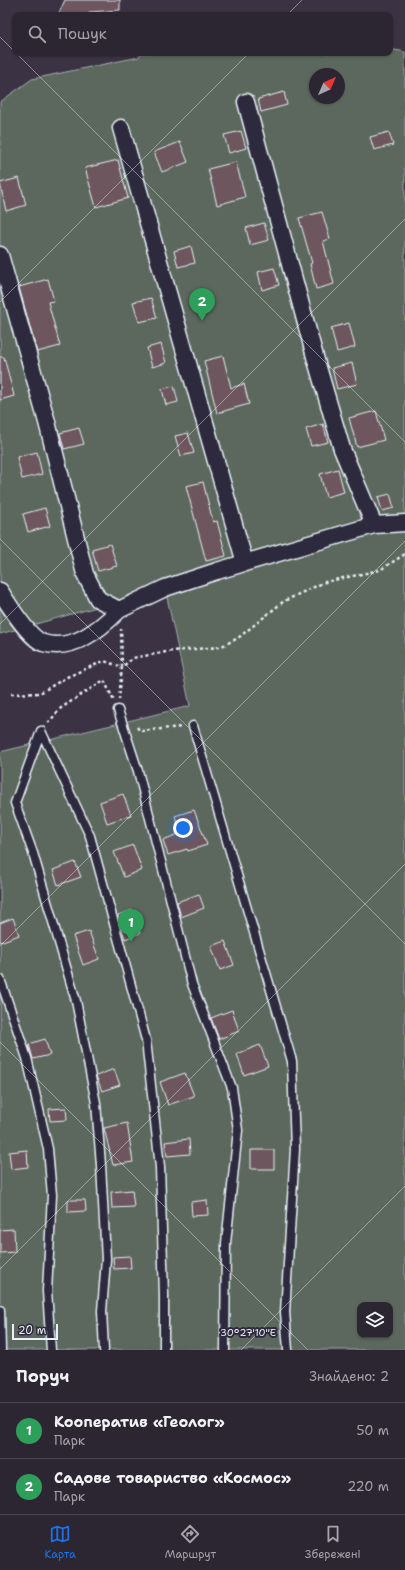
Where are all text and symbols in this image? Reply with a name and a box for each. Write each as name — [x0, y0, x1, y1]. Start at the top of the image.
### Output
search box — [12, 12, 393, 56]
icon: search — [26, 23, 48, 45]
text: Пошук — [58, 24, 107, 44]
north arrow — [309, 68, 345, 104]
pin: 2 — [189, 288, 215, 321]
your location — [173, 818, 193, 838]
pin: 1 — [118, 909, 144, 942]
map controls — [357, 1302, 393, 1338]
button: layers — [357, 1302, 393, 1338]
scale bar — [12, 1322, 58, 1341]
text: 20 m — [18, 1323, 46, 1338]
text: 30°27'10"E — [220, 1326, 276, 1339]
text: Поруч — [16, 1365, 69, 1387]
text: Знайдено: 2 — [309, 1368, 389, 1385]
text: Кооператив «Геолог» — [54, 1412, 225, 1432]
text: 1 — [26, 1422, 32, 1439]
text: 50 m — [356, 1422, 389, 1439]
text: Парк — [54, 1432, 85, 1449]
text: Садове товариство «Космос» — [54, 1468, 291, 1488]
text: 2 — [24, 1478, 34, 1495]
text: 220 m — [347, 1478, 389, 1495]
text: Парк — [54, 1488, 85, 1505]
tab: Карта — [44, 1523, 76, 1562]
tab: Маршрут — [165, 1523, 216, 1562]
tab: Збережені — [305, 1523, 361, 1562]

